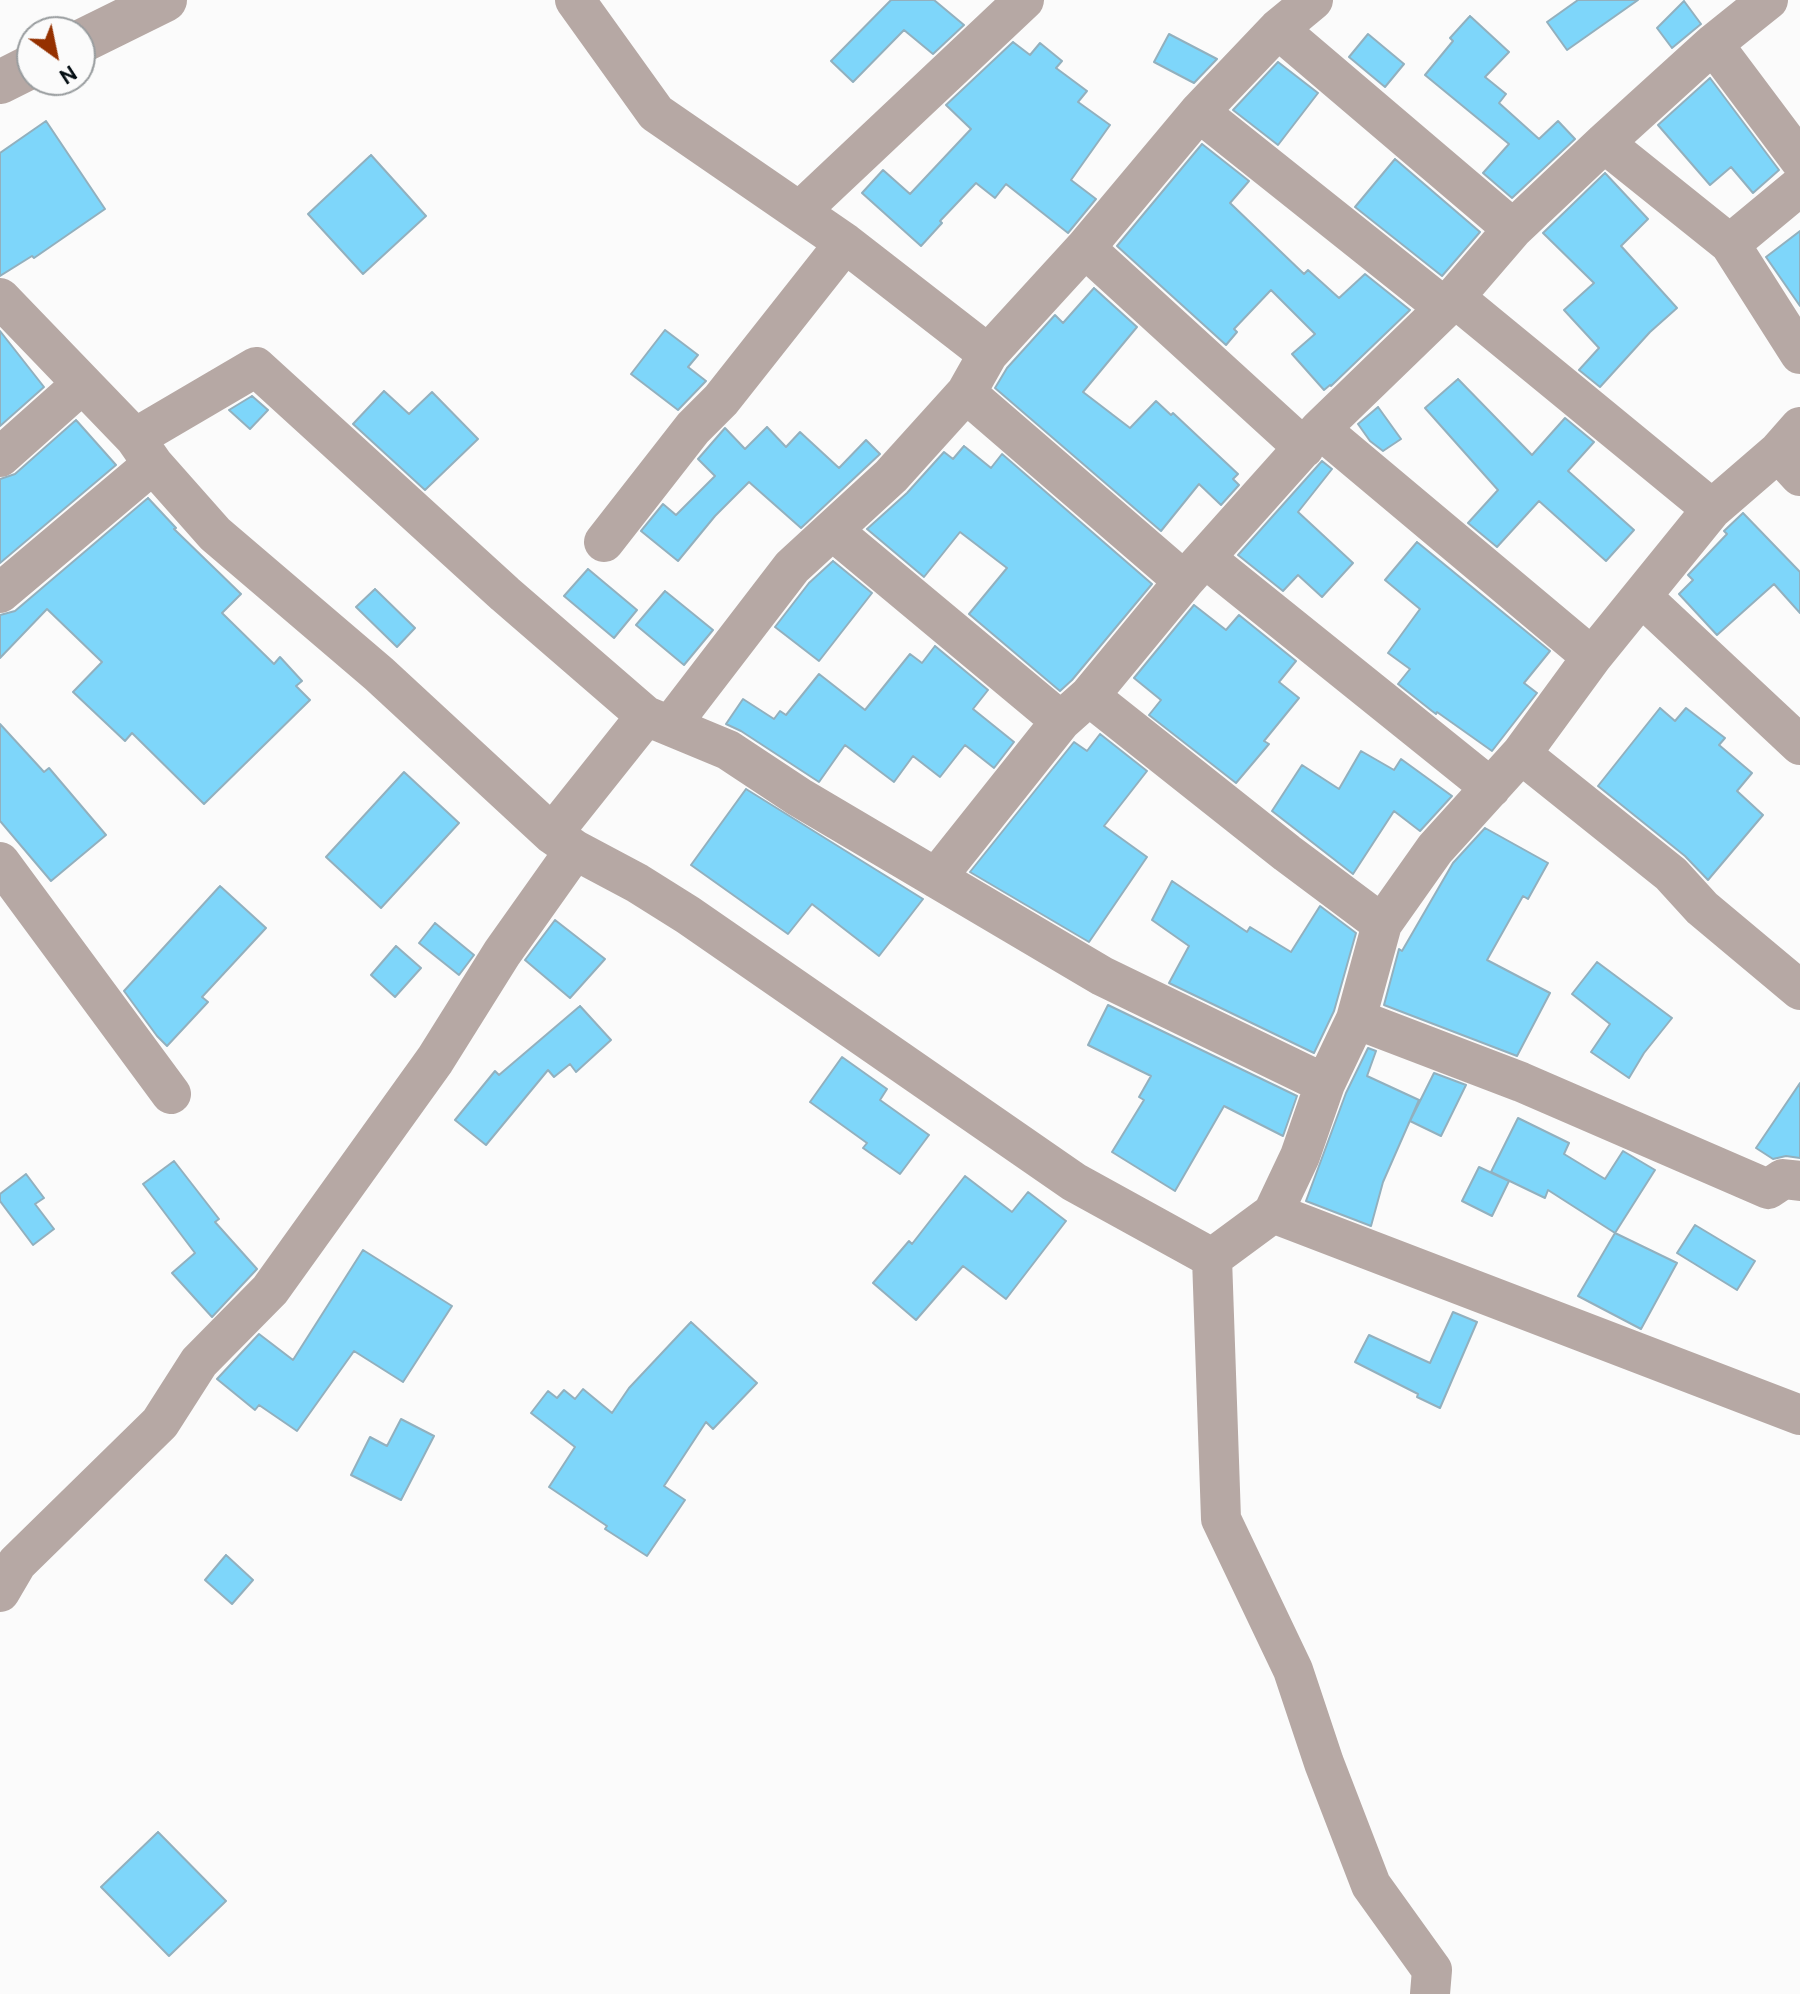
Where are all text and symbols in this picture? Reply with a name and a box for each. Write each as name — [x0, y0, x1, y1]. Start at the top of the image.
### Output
north arrow — [16, 16, 96, 96]
text: N — [54, 59, 82, 90]

